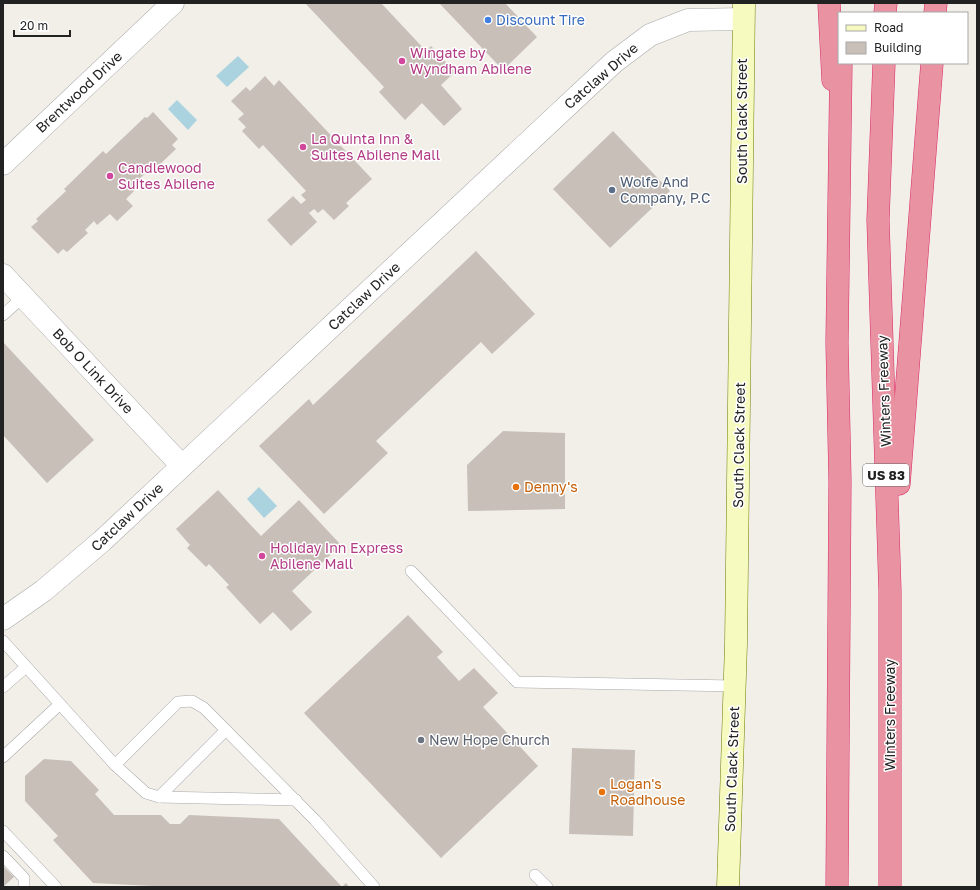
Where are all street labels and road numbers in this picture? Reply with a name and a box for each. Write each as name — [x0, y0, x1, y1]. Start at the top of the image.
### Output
street label: Catclaw Drive — [560, 39, 641, 112]
street label: Brentwood Drive — [32, 47, 125, 136]
street label: South Clack Street — [733, 58, 750, 184]
street label: Catclaw Drive — [324, 258, 403, 333]
street label: Bob O Link Drive — [50, 325, 137, 417]
street label: Winters Freeway — [873, 335, 894, 447]
street label: South Clack Street — [729, 382, 748, 508]
road number: US 83 — [863, 464, 909, 486]
street label: Catclaw Drive — [87, 479, 166, 554]
street label: Winters Freeway — [881, 659, 898, 771]
street label: South Clack Street — [721, 706, 742, 832]

